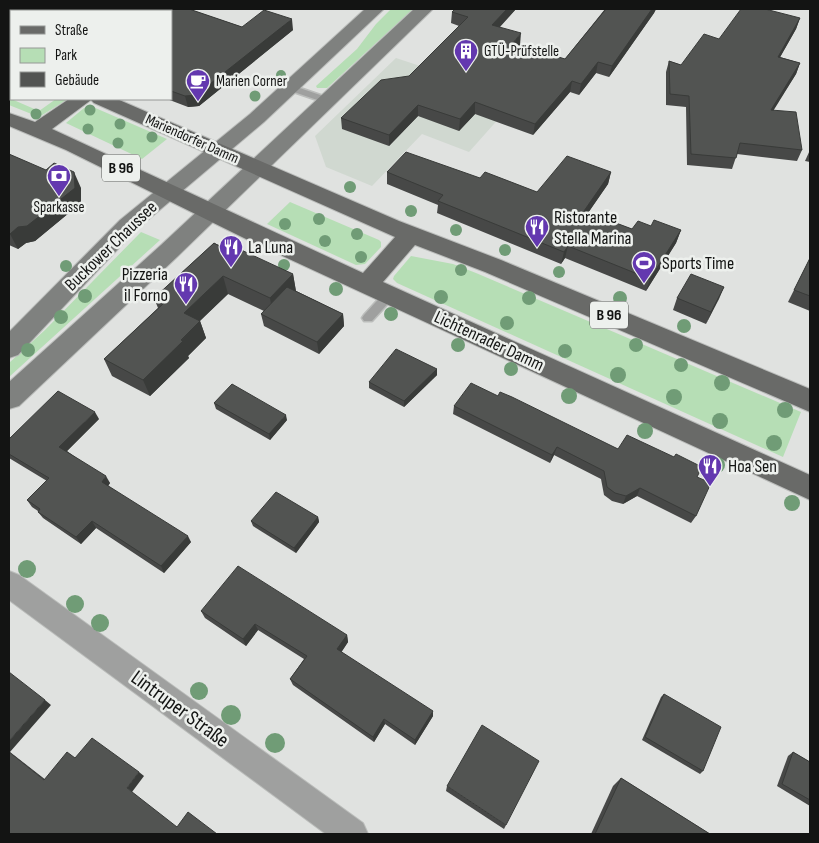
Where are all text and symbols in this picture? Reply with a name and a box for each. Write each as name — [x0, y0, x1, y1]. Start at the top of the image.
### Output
legend — [10, 10, 172, 100]
text: Straße — [55, 21, 88, 40]
building icon: GTÜ-Prüfstelle — [453, 38, 479, 72]
place label: GTÜ-Prüfstelle — [484, 42, 559, 61]
text: Park — [55, 46, 77, 65]
cafe icon: Marien Corner — [185, 68, 211, 102]
text: Gebäude — [55, 71, 99, 90]
place label: Marien Corner — [216, 72, 288, 91]
street label: Mariendorfer Damm — [142, 110, 242, 168]
road number: B 96 — [102, 154, 140, 182]
bank icon: Sparkasse — [46, 163, 72, 197]
street label: Buckower Chaussee — [61, 197, 161, 295]
place label: Sparkasse — [34, 198, 84, 217]
place label: Ristorante Stella Marina — [554, 207, 632, 249]
restaurant icon: Ristorante Stella Marina — [524, 214, 550, 248]
restaurant icon: La Luna — [218, 234, 244, 268]
place label: La Luna — [248, 237, 293, 258]
sports icon: Sports Time — [631, 250, 657, 284]
place label: Sports Time — [662, 253, 734, 274]
place label: Pizzeria il Forno — [122, 264, 168, 306]
restaurant icon: Pizzeria il Forno — [173, 271, 199, 305]
road number: B 96 — [590, 302, 628, 328]
street label: Lichtenrader Damm — [431, 306, 547, 376]
restaurant icon: Hoa Sen — [697, 453, 723, 487]
place label: Hoa Sen — [728, 456, 777, 477]
street label: Lintruper Straße — [126, 665, 234, 753]

